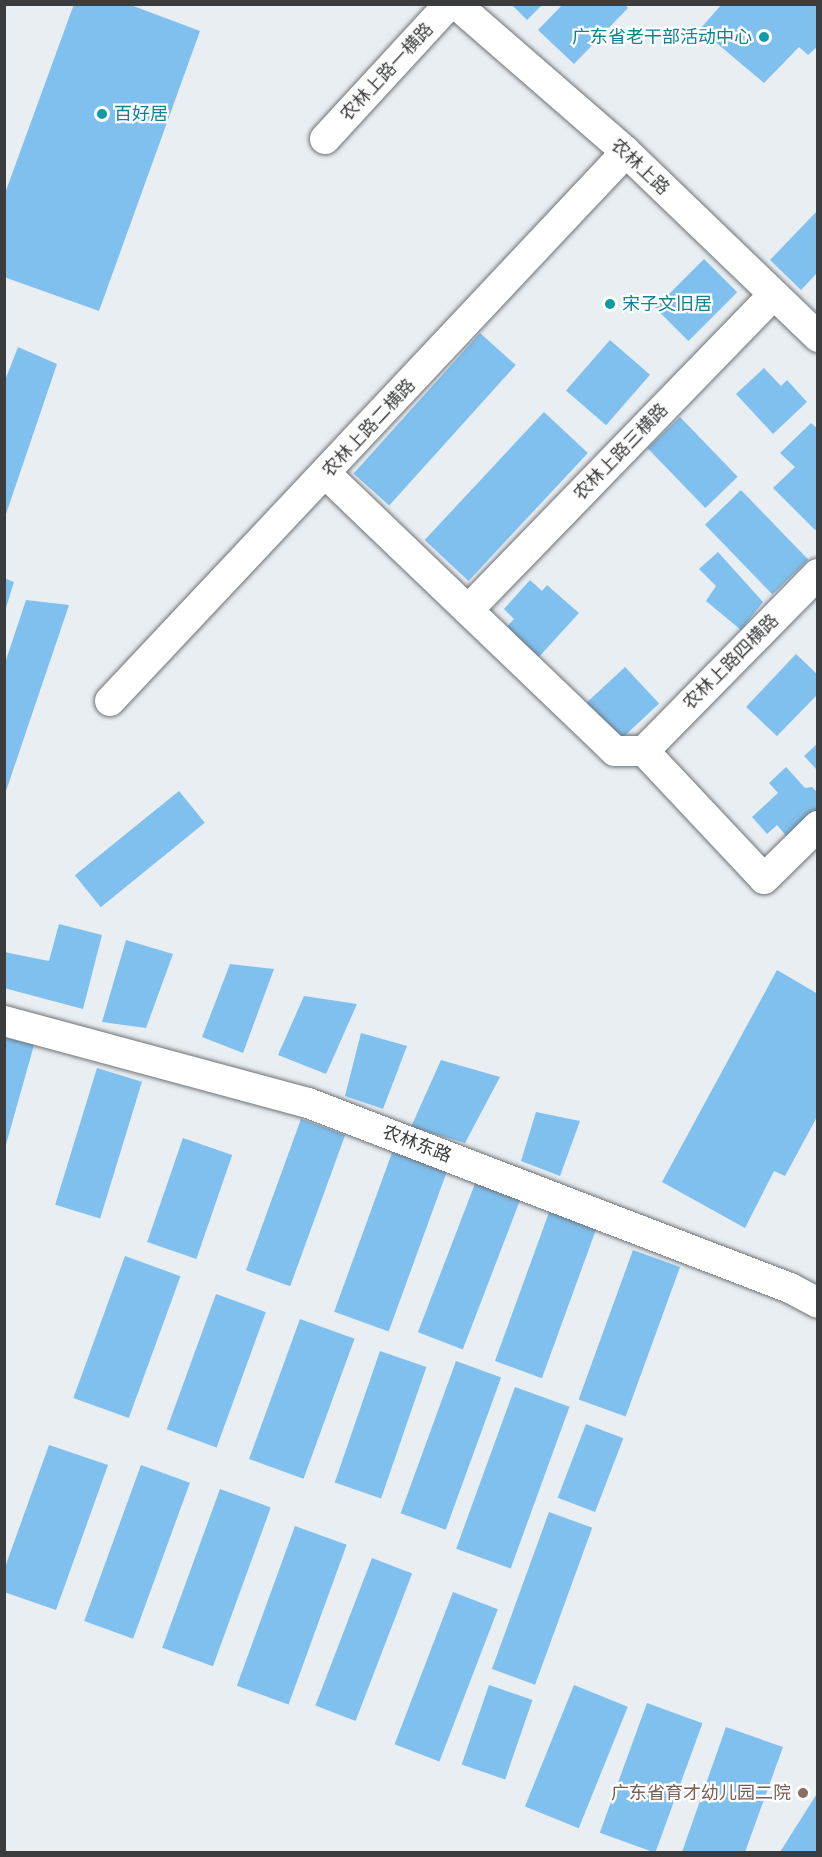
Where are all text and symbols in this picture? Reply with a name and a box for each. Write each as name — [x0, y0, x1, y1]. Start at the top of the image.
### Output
street label: 农林上路一横路 — [336, 19, 438, 125]
place label: 广东省老干部活动中心 — [572, 26, 752, 48]
marker: 广东省老干部活动中心 — [757, 30, 771, 44]
place label: 百好居 — [114, 103, 168, 125]
marker: 百好居 — [95, 107, 109, 121]
street label: 农林上路 — [606, 135, 674, 199]
place label: 宋子文旧居 — [622, 293, 712, 315]
marker: 宋子文旧居 — [603, 297, 617, 311]
street label: 农林上路二横路 — [318, 375, 420, 481]
street label: 农林上路三横路 — [569, 399, 673, 505]
street label: 农林上路四横路 — [679, 610, 783, 714]
street label: 农林东路 — [380, 1121, 454, 1167]
place label: 广东省育才幼儿园二院 — [611, 1782, 791, 1804]
marker: 广东省育才幼儿园二院 — [796, 1786, 810, 1800]

